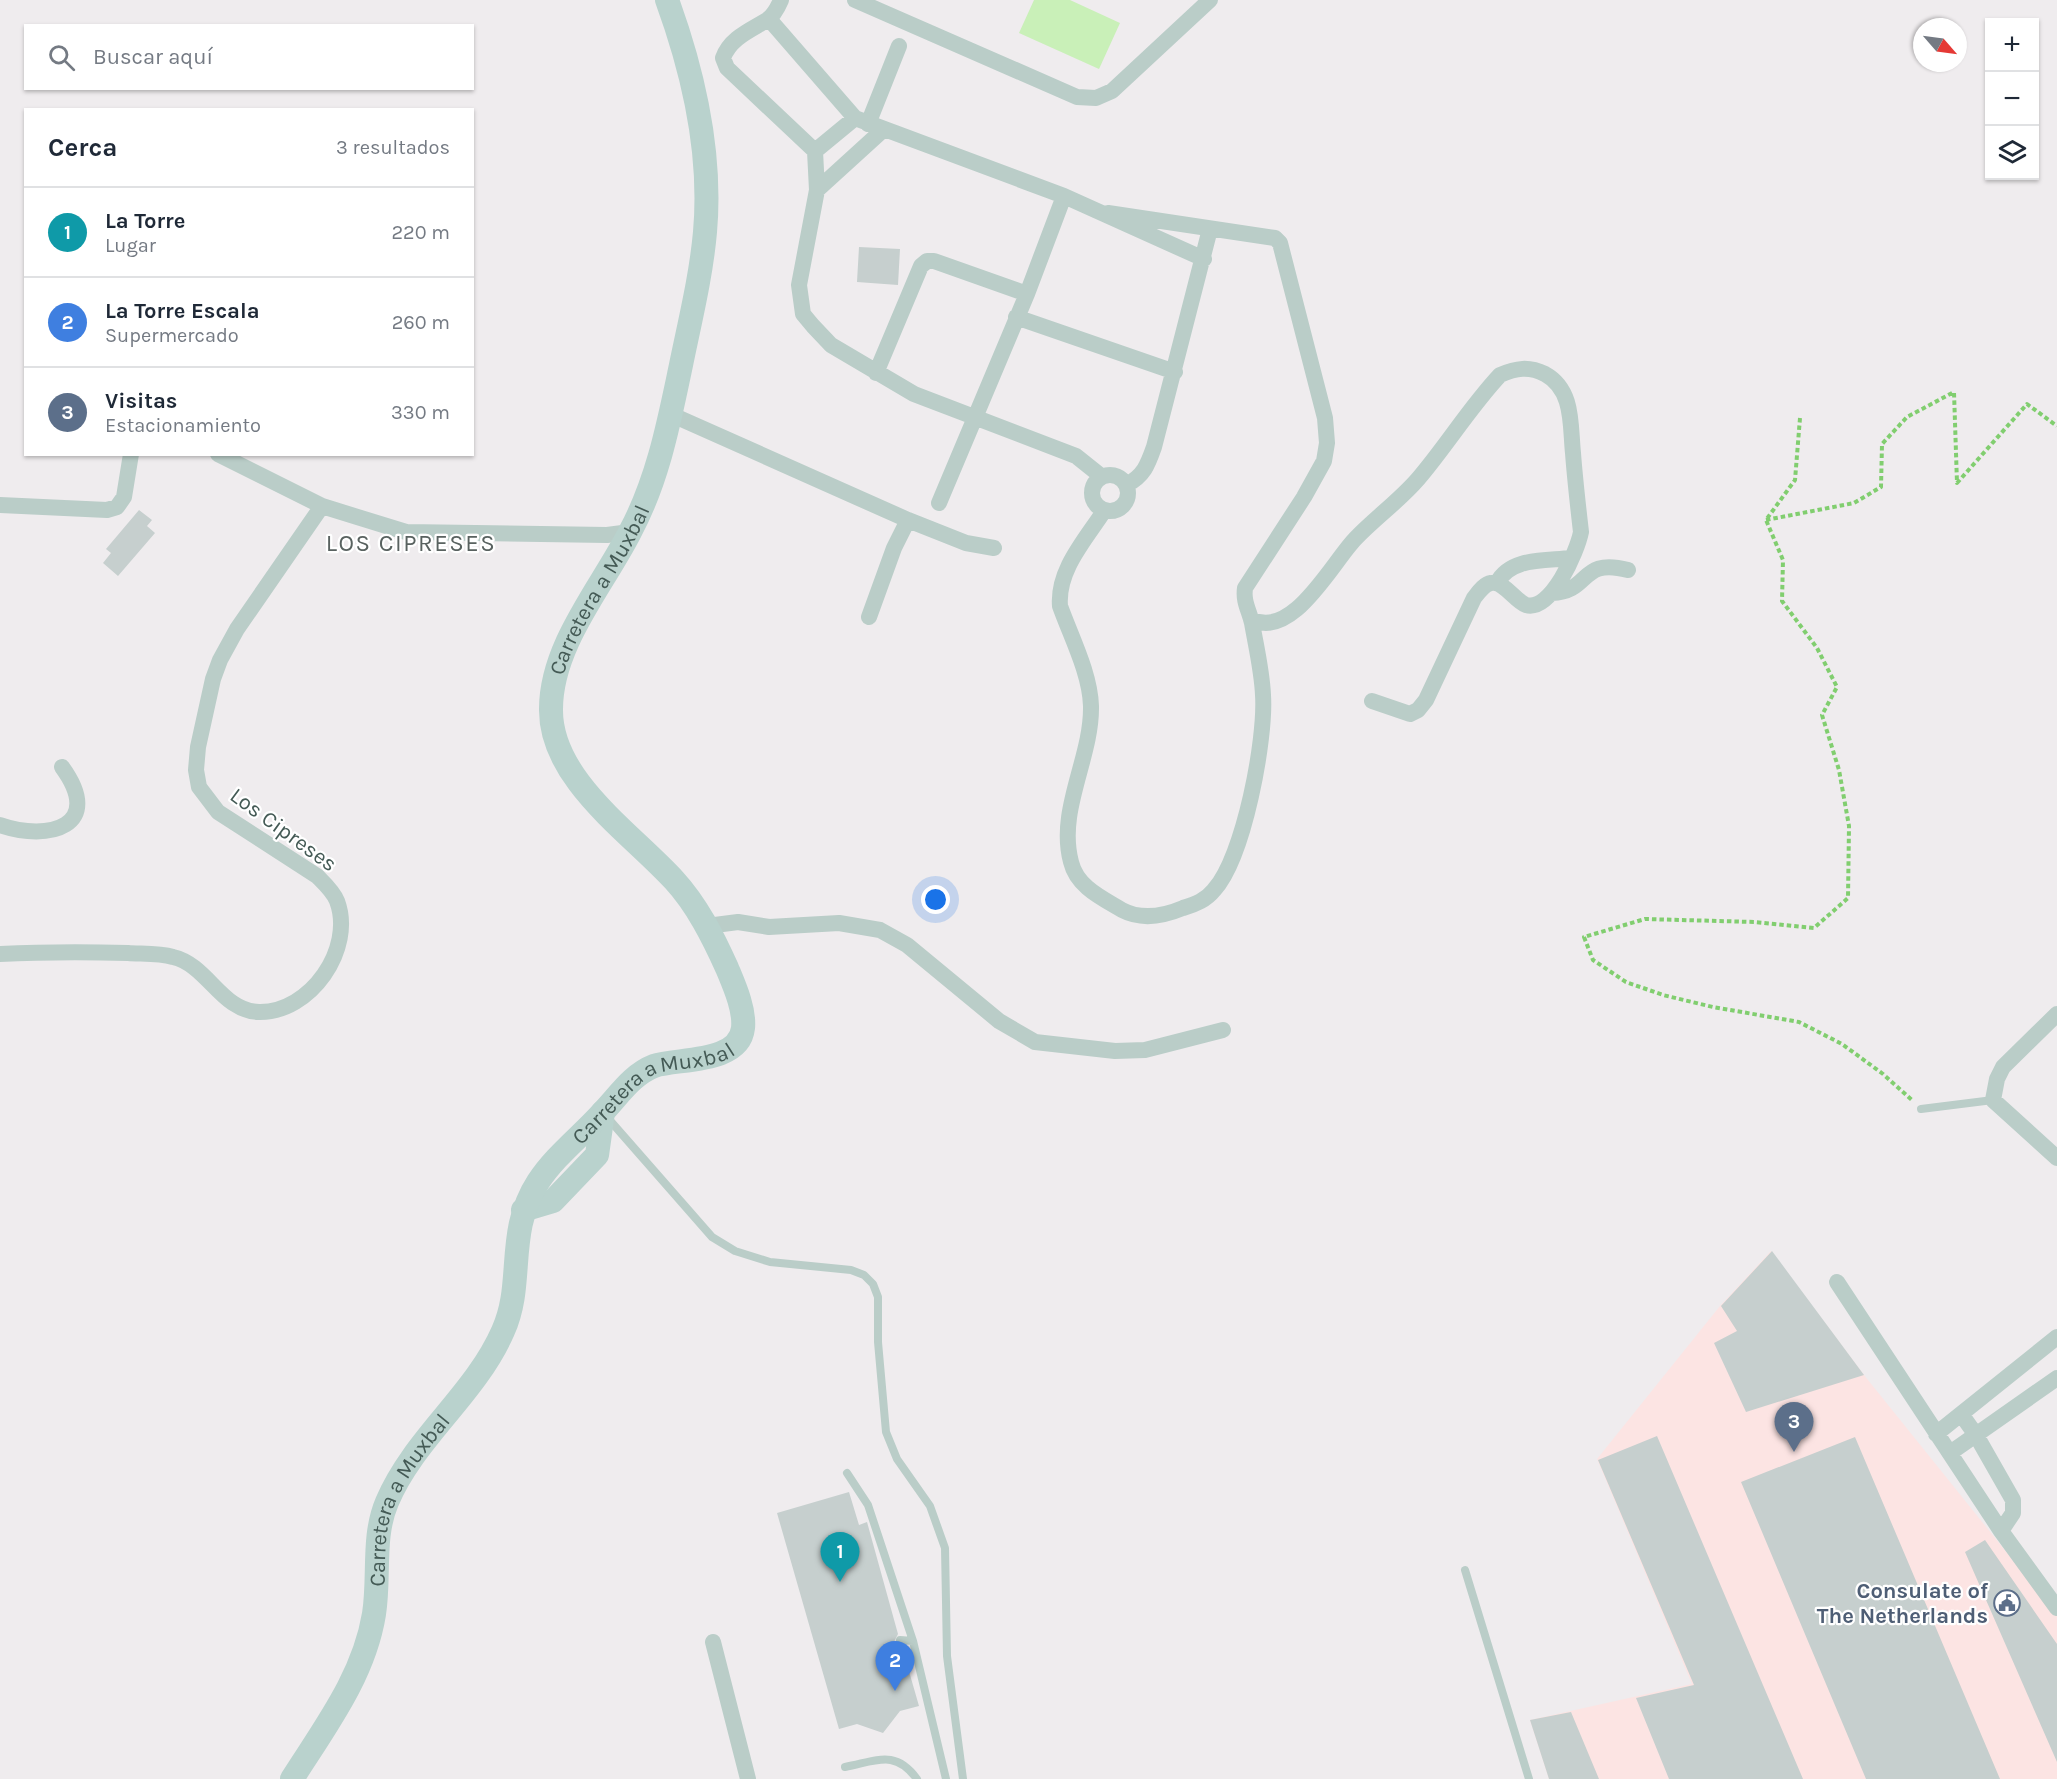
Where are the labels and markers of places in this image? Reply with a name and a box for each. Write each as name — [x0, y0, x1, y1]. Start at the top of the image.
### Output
pin: 3 — [1774, 1402, 1814, 1452]
pin: 1 — [820, 1532, 860, 1582]
place label: Consulate of The Netherlands — [1817, 1578, 1989, 1629]
public building icon: Consulate of The Netherlands — [1992, 1588, 2022, 1618]
pin: 2 — [876, 1642, 914, 1691]

